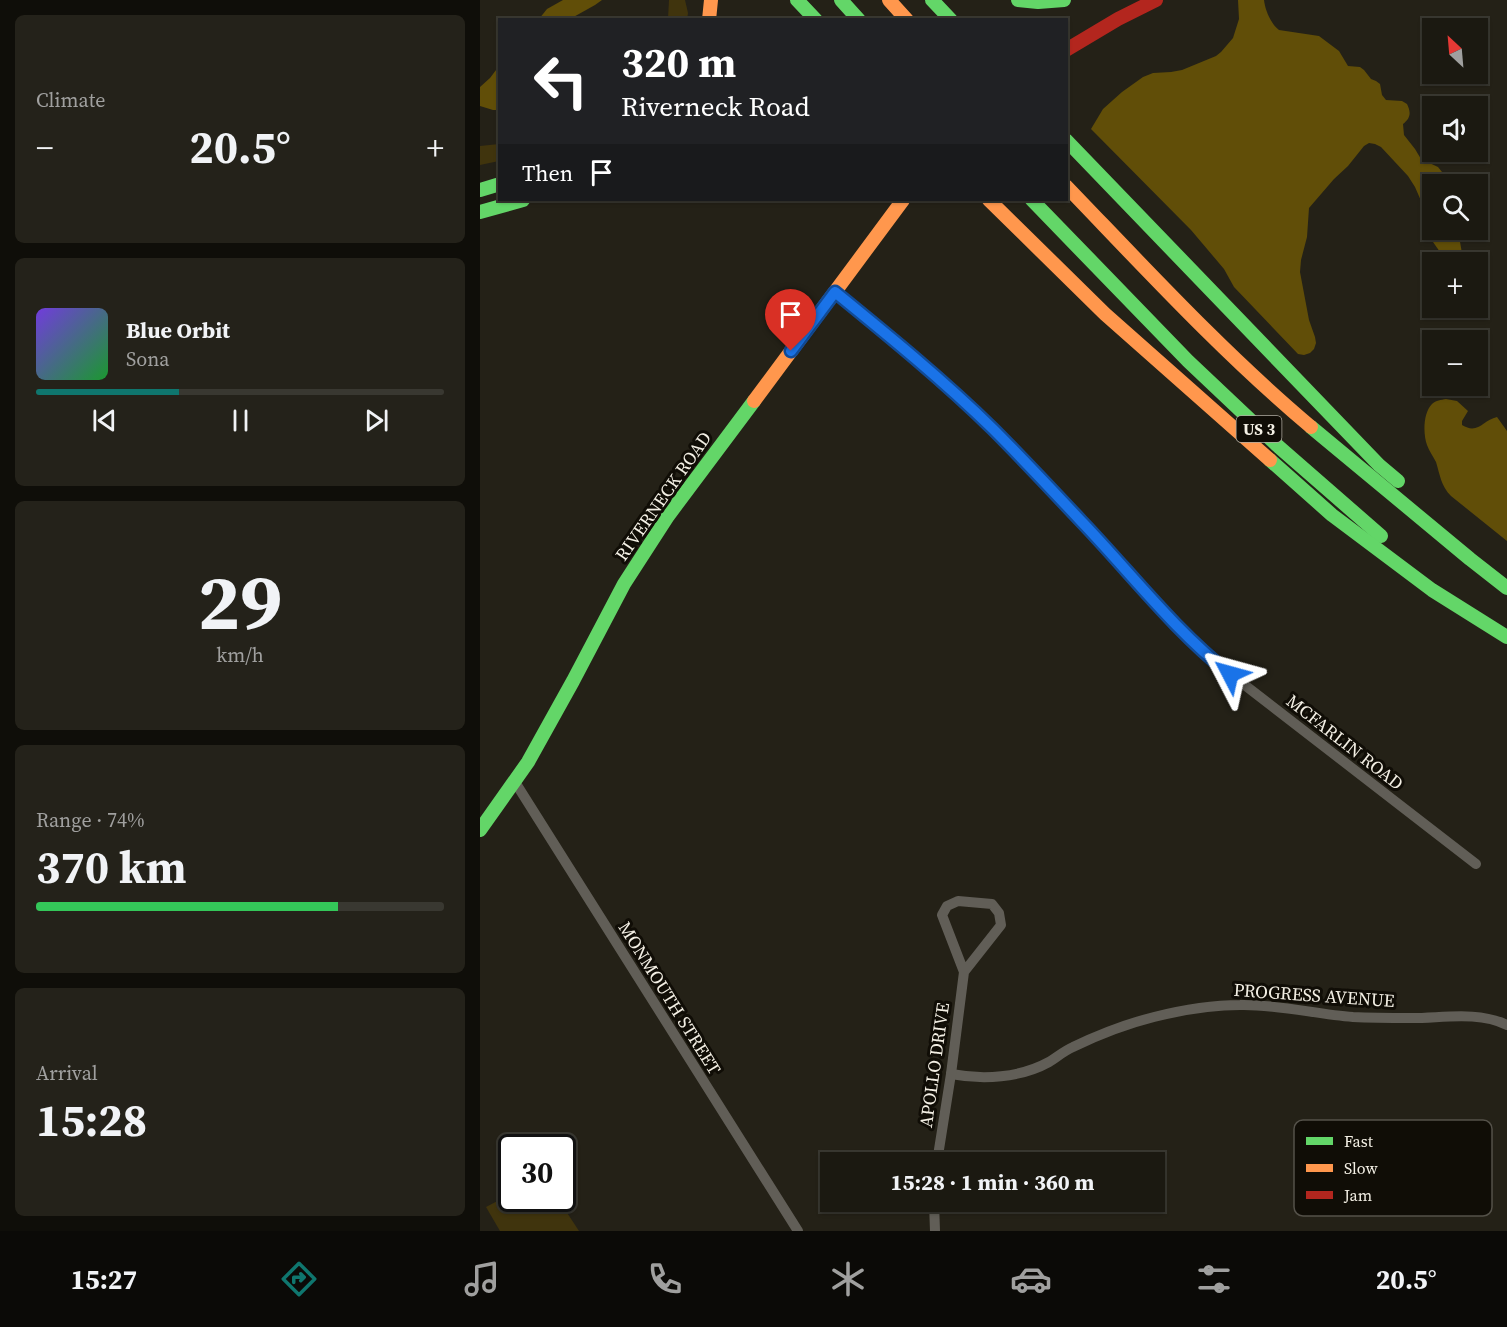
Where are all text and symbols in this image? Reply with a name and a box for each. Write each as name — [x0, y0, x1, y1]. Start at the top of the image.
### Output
north arrow — [1422, 18, 1488, 84]
map controls — [1422, 18, 1488, 396]
text: 320 m — [621, 33, 736, 91]
icon: left — [522, 42, 600, 120]
text: Climate — [36, 86, 105, 114]
text: Riverneck Road — [621, 88, 810, 125]
button: sound — [1422, 96, 1488, 162]
text: 20.5° — [189, 116, 291, 178]
text: − — [36, 125, 54, 170]
text: + — [427, 125, 444, 170]
icon: arrive — [585, 156, 618, 189]
text: Then — [522, 158, 573, 188]
button: search — [1422, 174, 1488, 240]
button: + — [1422, 252, 1488, 318]
pin — [765, 289, 816, 351]
icon: arrive — [774, 298, 807, 331]
text: Blue Orbit — [126, 315, 230, 345]
button: − — [1422, 330, 1488, 396]
text: Sona — [126, 345, 170, 373]
icon: previous — [88, 404, 121, 437]
icon: pause — [224, 404, 257, 437]
icon: next — [360, 404, 393, 437]
road number: US 3 — [1236, 416, 1282, 442]
street label: RIVERNECK ROAD — [609, 426, 717, 566]
text: 29 — [198, 548, 282, 655]
text: km/h — [216, 641, 264, 669]
position arrow — [1198, 642, 1262, 706]
street label: MCFARLIN ROAD — [1281, 688, 1409, 796]
text: Range · 74% — [36, 806, 145, 834]
text: 370 km — [36, 836, 187, 898]
street label: MONMOUTH STREET — [613, 917, 727, 1079]
street label: PROGRESS AVENUE — [1233, 977, 1395, 1013]
street label: APOLLO DRIVE — [913, 1001, 955, 1129]
text: Arrival — [36, 1059, 98, 1087]
text: 15:28 — [36, 1089, 147, 1151]
legend — [1294, 1120, 1492, 1216]
text: Fast — [1344, 1130, 1374, 1152]
speed limit sign: 30 — [498, 1134, 576, 1212]
text: Slow — [1344, 1157, 1379, 1179]
text: 15:28 · 1 min · 360 m — [891, 1167, 1094, 1197]
text: Jam — [1343, 1184, 1372, 1206]
icon: directions — [278, 1258, 320, 1300]
icon: music — [461, 1258, 503, 1300]
icon: phone — [644, 1258, 686, 1300]
icon: climate — [827, 1258, 869, 1300]
icon: car — [1010, 1258, 1052, 1300]
icon: filters — [1193, 1258, 1235, 1300]
text: 15:27 — [70, 1261, 137, 1298]
text: 20.5° — [1376, 1261, 1437, 1298]

